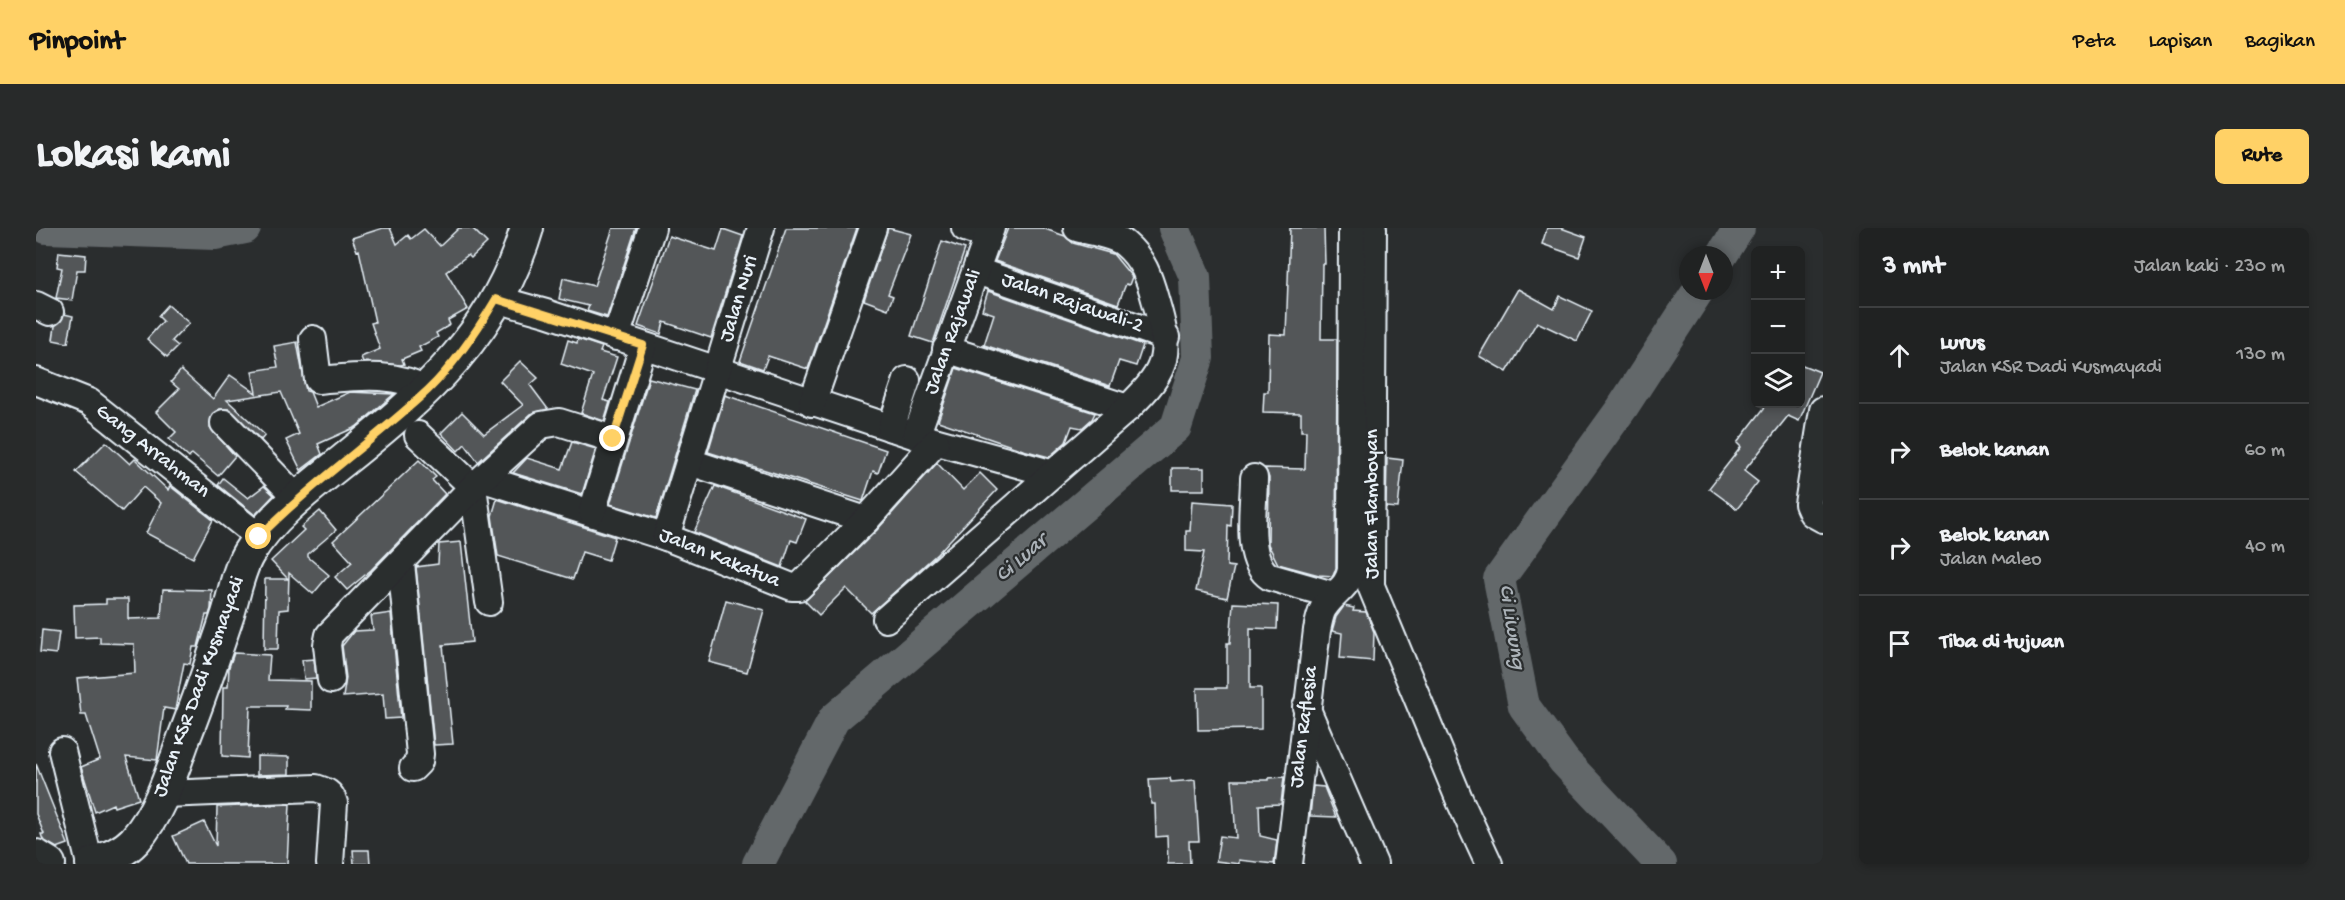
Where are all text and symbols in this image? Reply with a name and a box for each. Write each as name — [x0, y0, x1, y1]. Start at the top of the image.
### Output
text: Pinpoint — [30, 26, 124, 59]
text: Peta — [2073, 30, 2116, 55]
text: Lapisan — [2149, 30, 2212, 55]
text: Bagikan — [2245, 30, 2315, 55]
button: Rute — [2215, 129, 2309, 184]
text: Lokasi kami — [36, 132, 231, 181]
north arrow — [1679, 246, 1733, 300]
map controls — [1751, 246, 1805, 408]
button: + — [1751, 246, 1805, 300]
text: 3 mnt — [1883, 252, 1944, 283]
street label: Jalan Nuri — [715, 253, 765, 345]
text: Jalan kaki · 230 m — [2134, 256, 2285, 279]
street label: Jalan Rajawali — [920, 266, 988, 398]
street label: Jalan Rajawali-2 — [998, 268, 1146, 340]
button: − — [1751, 300, 1805, 354]
text: Lurus — [1940, 331, 1985, 357]
icon: ahead — [1883, 339, 1916, 372]
text: 130 m — [2236, 344, 2285, 367]
button: layers — [1751, 354, 1805, 408]
text: Jalan KSR Dadi Kusmayadi — [1940, 357, 2162, 380]
street label: Gang Arrahman — [90, 400, 214, 505]
route end — [599, 425, 625, 451]
street label: Jalan Flamboyan — [1361, 429, 1386, 579]
icon: right — [1883, 435, 1916, 468]
text: Belok kanan — [1940, 438, 2049, 464]
text: 60 m — [2245, 440, 2285, 463]
route start — [245, 523, 271, 549]
street label: Jalan Kakatua — [655, 523, 784, 595]
text: Belok kanan — [1940, 523, 2049, 549]
water label: Ci Luar — [991, 527, 1056, 589]
icon: right — [1883, 531, 1916, 564]
text: 40 m — [2245, 536, 2285, 559]
text: Jalan Maleo — [1940, 549, 2042, 572]
street label: Jalan KSR Dadi Kusmayadi — [148, 573, 252, 801]
water label: Ci Liwung — [1492, 583, 1531, 673]
icon: arrive — [1883, 627, 1916, 660]
text: Tiba di tujuan — [1940, 630, 2064, 656]
street label: Jalan Raflesia — [1285, 663, 1325, 789]

